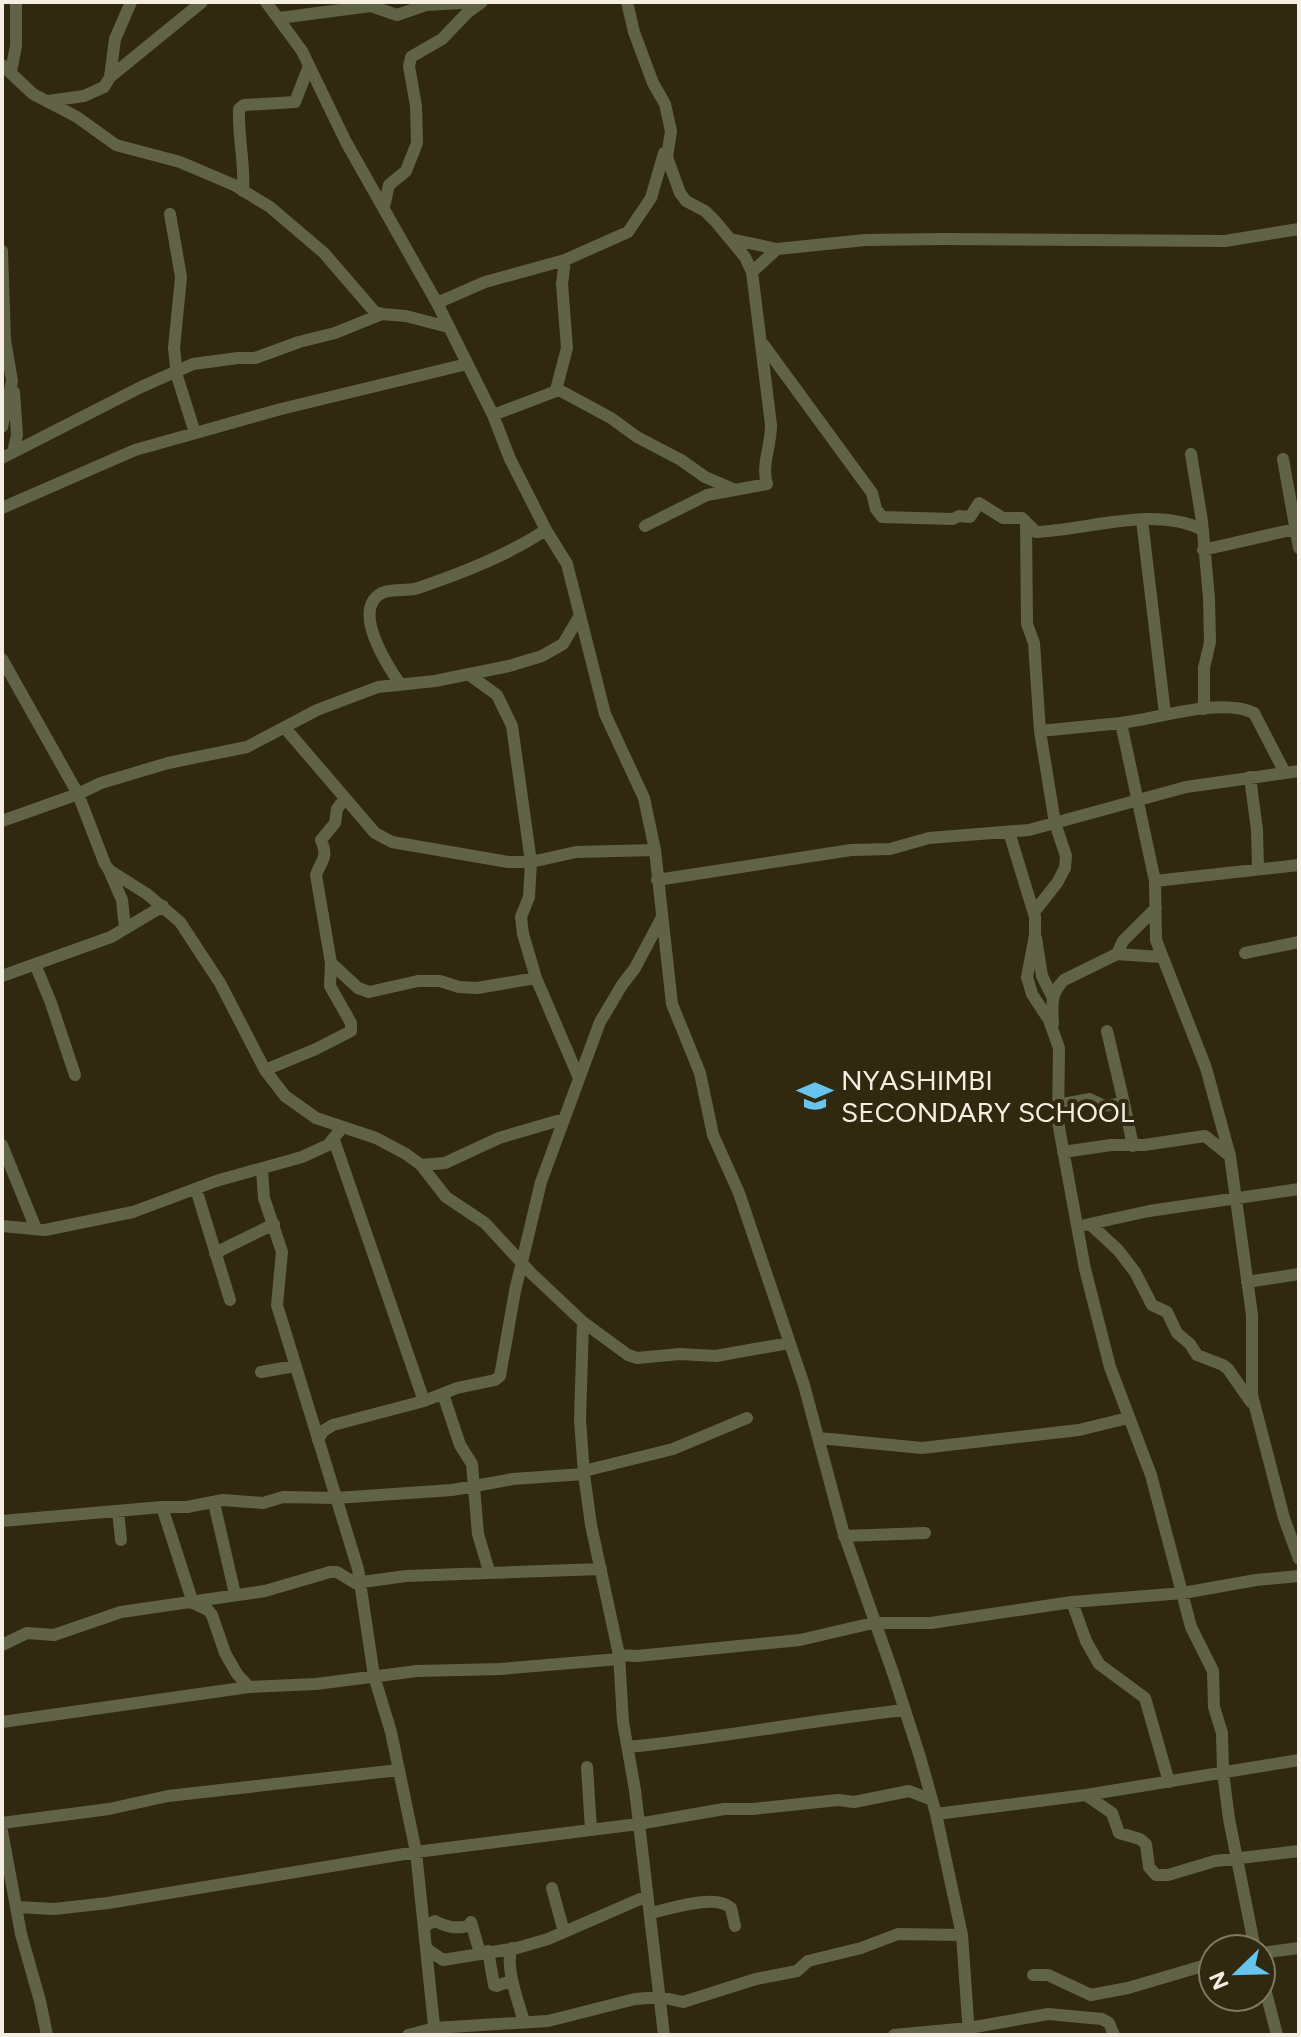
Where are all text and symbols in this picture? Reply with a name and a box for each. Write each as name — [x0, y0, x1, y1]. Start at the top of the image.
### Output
place label: NYASHIMBI SECONDARY SCHOOL — [841, 1063, 1135, 1129]
school or university icon: NYASHIMBI SECONDARY SCHOOL — [796, 1077, 834, 1115]
north arrow — [1197, 1933, 1277, 2013]
text: N — [1203, 1968, 1235, 1994]

